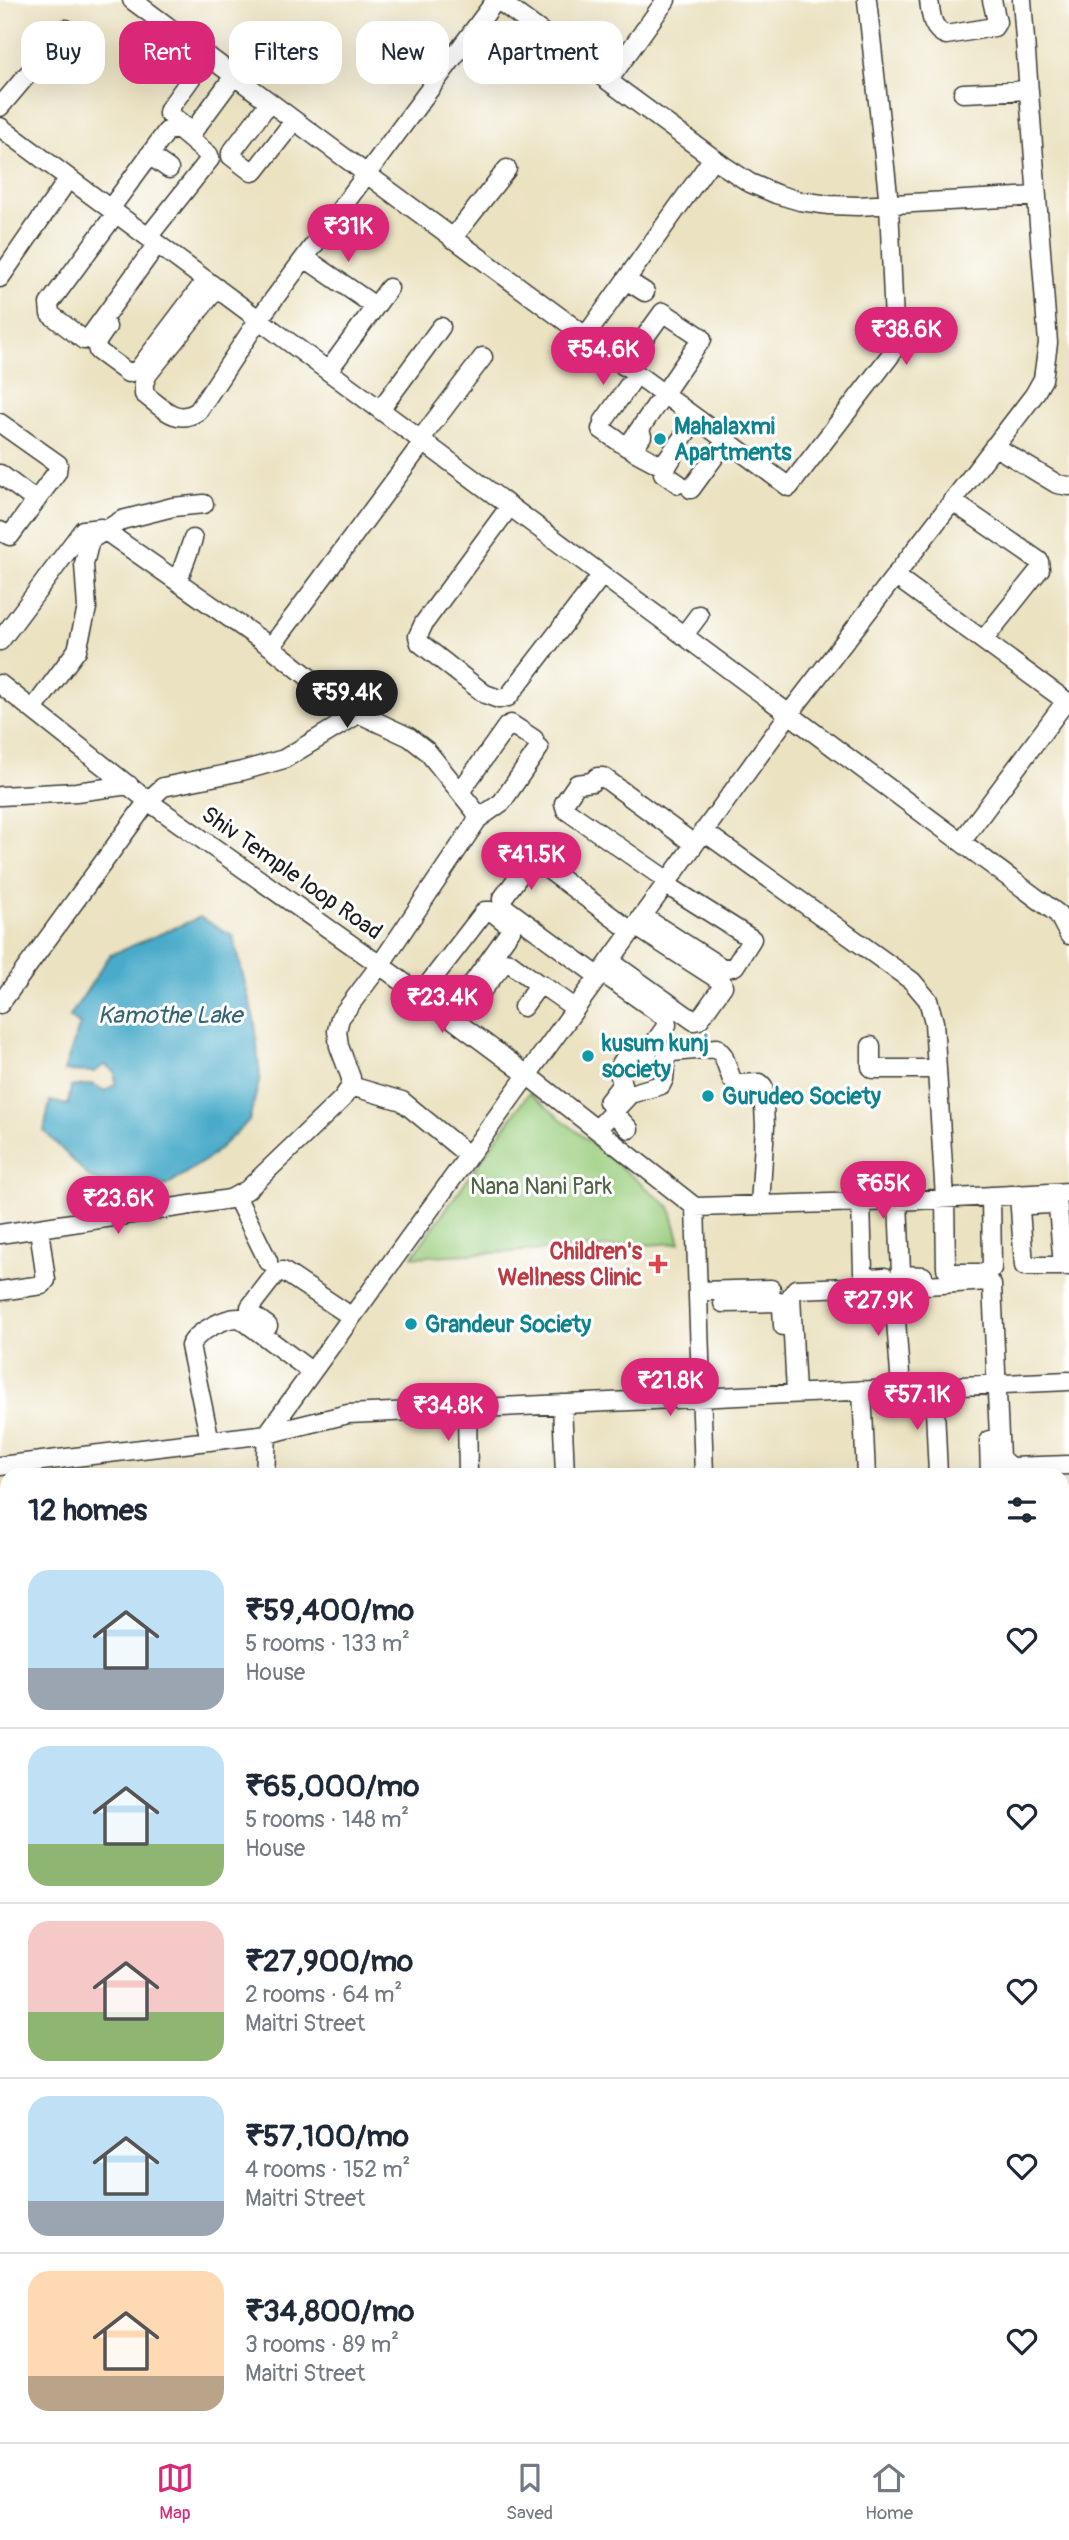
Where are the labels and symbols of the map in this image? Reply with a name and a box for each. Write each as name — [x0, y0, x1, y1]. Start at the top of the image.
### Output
pin: ₹31K — [307, 204, 389, 264]
pin: ₹38.6K — [849, 308, 963, 367]
pin: ₹54.6K — [546, 328, 660, 387]
place label: Mahalaxmi Apartments — [674, 412, 792, 467]
marker: Mahalaxmi Apartments — [652, 431, 668, 447]
pin: ₹59.4K — [290, 670, 404, 730]
street label: Shiv Temple loop Road — [196, 800, 388, 946]
pin: ₹41.5K — [474, 832, 588, 892]
pin: ₹23.4K — [385, 976, 499, 1035]
water label: Kamothe Lake — [98, 1001, 244, 1030]
place label: kusum kunj society — [601, 1029, 709, 1084]
marker: kusum kunj society — [580, 1048, 596, 1064]
place label: Gurudeo Society — [722, 1082, 881, 1111]
marker: Gurudeo Society — [700, 1088, 716, 1104]
pin: ₹65K — [842, 1162, 924, 1221]
park label: Nana Nani Park — [470, 1172, 613, 1201]
pin: ₹23.6K — [61, 1176, 175, 1236]
place label: Children's Wellness Clinic — [498, 1237, 643, 1292]
marker: Children's Wellness Clinic — [648, 1254, 668, 1274]
pin: ₹27.9K — [821, 1278, 935, 1338]
place label: Grandeur Society — [425, 1310, 591, 1339]
marker: Grandeur Society — [403, 1316, 419, 1332]
pin: ₹21.8K — [613, 1358, 727, 1418]
pin: ₹57.1K — [860, 1372, 974, 1432]
pin: ₹34.8K — [391, 1384, 505, 1443]

